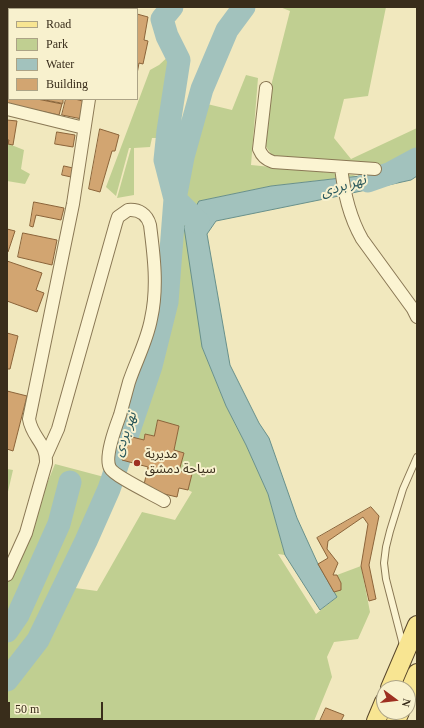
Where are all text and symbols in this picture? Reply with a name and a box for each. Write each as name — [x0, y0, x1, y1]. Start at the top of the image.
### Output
legend — [8, 8, 138, 100]
text: Road — [46, 17, 71, 31]
text: Park — [46, 37, 68, 51]
text: Water — [46, 57, 74, 71]
text: Building — [46, 77, 88, 91]
water label: نهر بردى — [319, 173, 369, 203]
water label: نهر بردى — [112, 410, 142, 460]
place label: مديرية سياحة دمشق — [145, 448, 216, 479]
marker: مديرية سياحة دمشق — [132, 458, 142, 468]
north arrow — [376, 680, 416, 720]
scale bar — [10, 694, 105, 720]
text: N — [400, 697, 413, 708]
text: 50 m — [15, 702, 39, 716]

